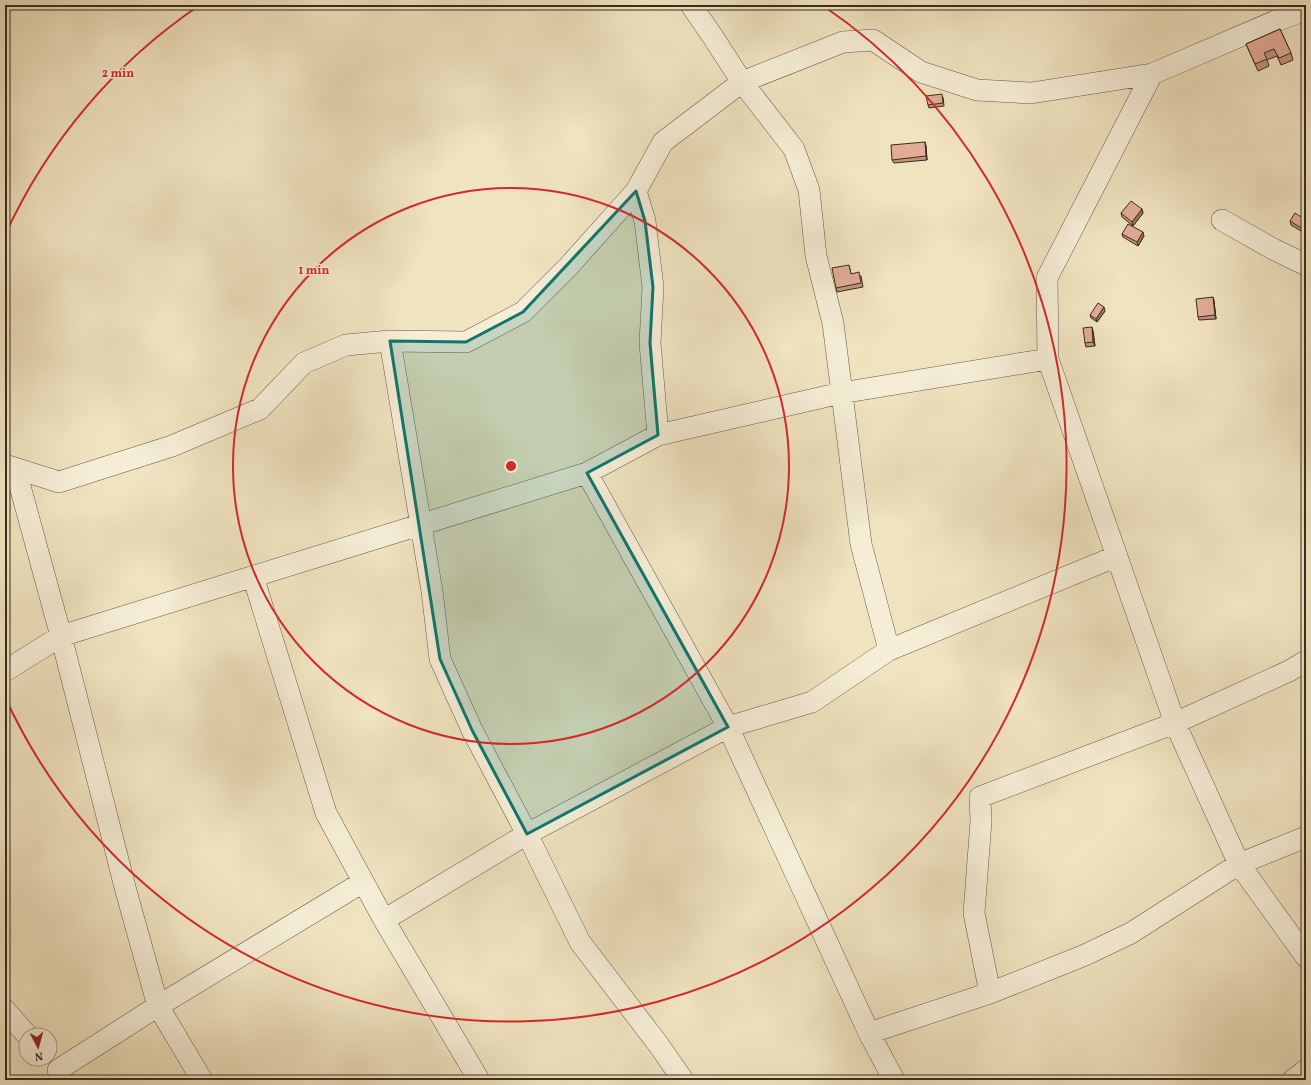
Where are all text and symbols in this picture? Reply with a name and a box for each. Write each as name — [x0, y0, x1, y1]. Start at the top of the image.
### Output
text: 2 min — [102, 66, 134, 82]
text: 1 min — [299, 263, 330, 279]
centre of rings — [504, 459, 518, 473]
north arrow — [18, 1027, 58, 1067]
text: N — [34, 1048, 44, 1063]

